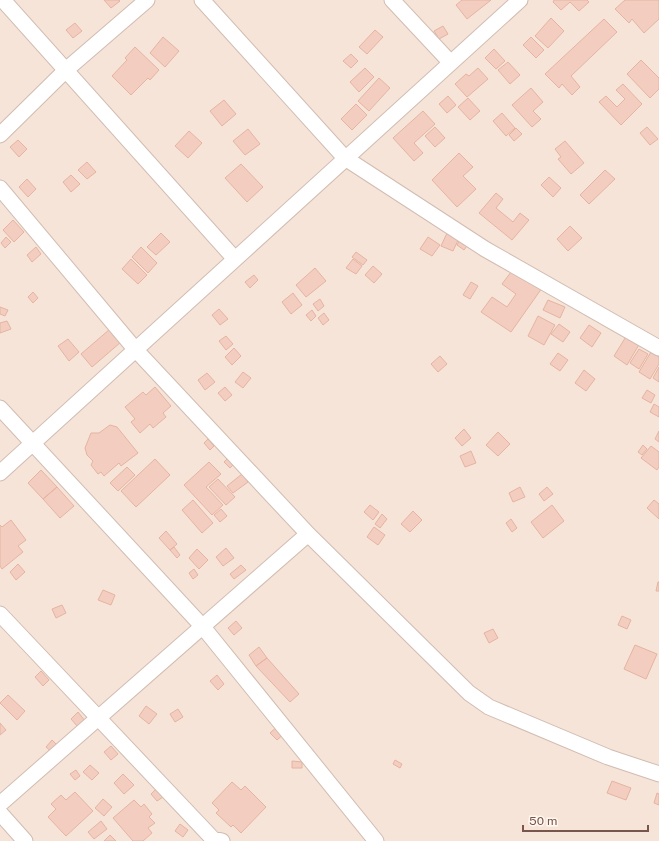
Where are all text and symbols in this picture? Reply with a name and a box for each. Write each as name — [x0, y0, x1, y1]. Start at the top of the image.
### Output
scale bar — [523, 807, 648, 833]
text: 50 m — [529, 814, 557, 828]

